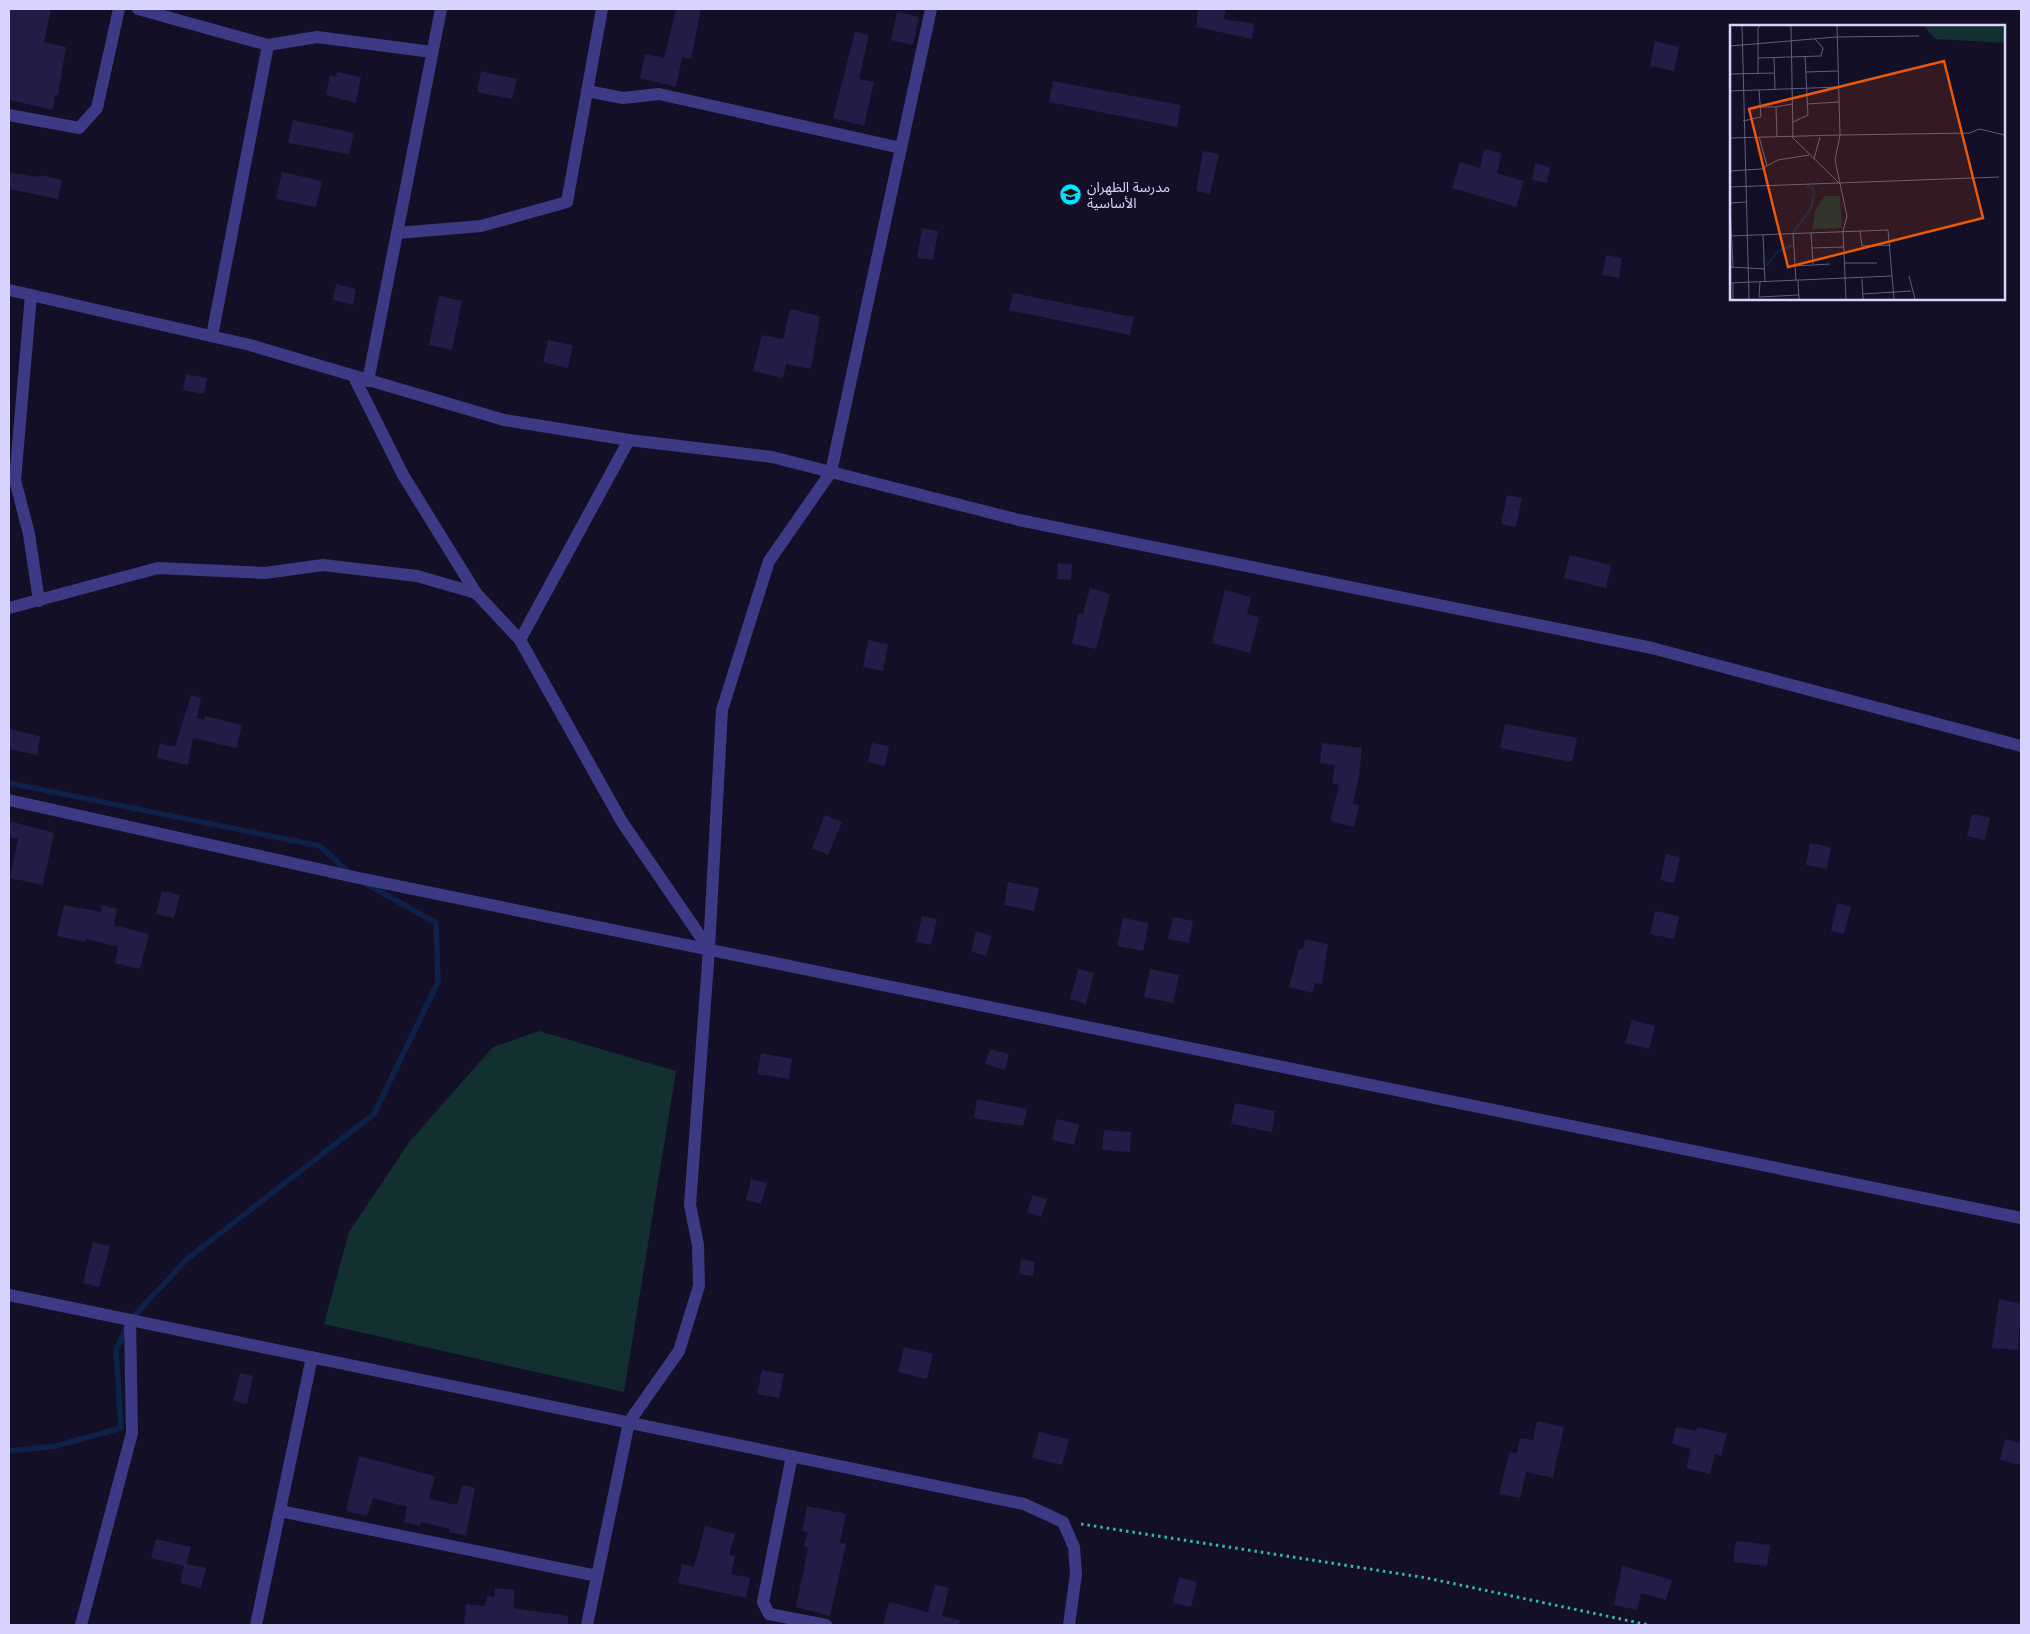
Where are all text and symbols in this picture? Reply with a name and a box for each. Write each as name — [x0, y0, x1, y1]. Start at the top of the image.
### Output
inset map — [1730, 25, 2005, 300]
place label: مدرسة الظهران الأساسية — [1087, 178, 1170, 211]
school or university icon: مدرسة الظهران الأساسية — [1059, 183, 1083, 207]

